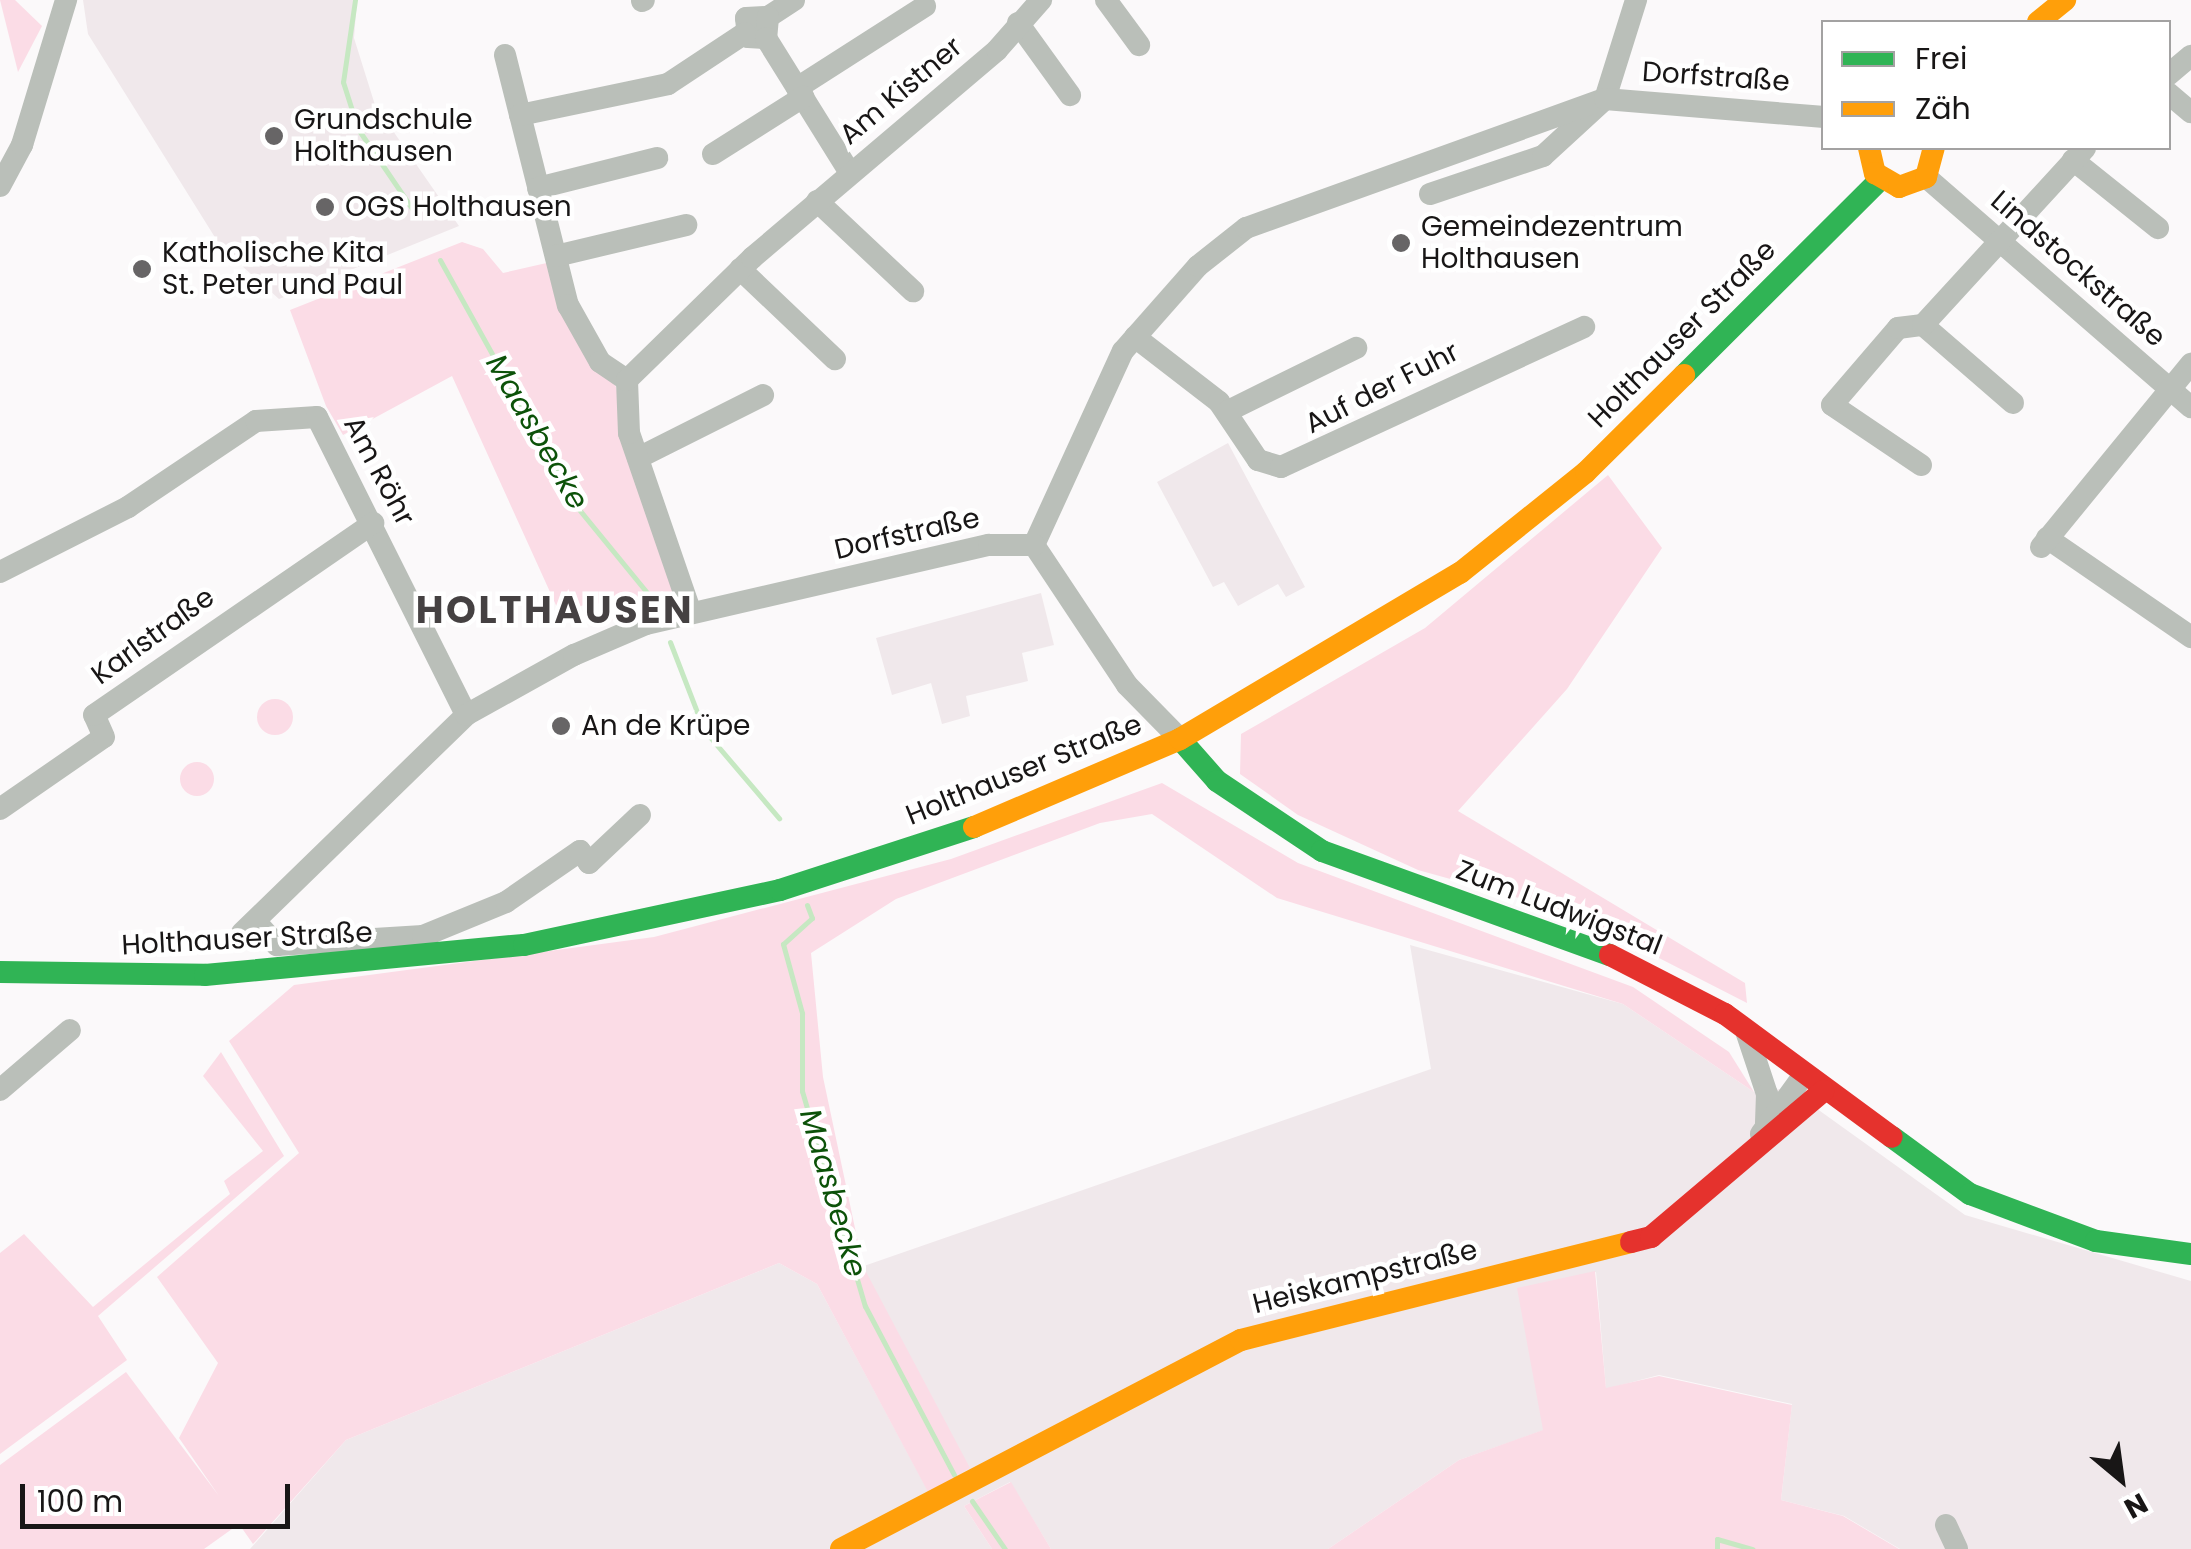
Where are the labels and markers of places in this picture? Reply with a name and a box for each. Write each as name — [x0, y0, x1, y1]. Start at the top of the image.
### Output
place label: Grundschule Holthausen — [294, 103, 473, 169]
marker: Grundschule Holthausen — [263, 125, 285, 147]
place label: OGS Holthausen — [345, 190, 572, 224]
marker: OGS Holthausen — [314, 196, 336, 218]
place label: Gemeindezentrum Holthausen — [1421, 210, 1683, 276]
marker: Gemeindezentrum Holthausen — [1390, 232, 1412, 254]
place label: Katholische Kita St. Peter und Paul — [162, 236, 403, 302]
marker: Katholische Kita St. Peter und Paul — [131, 258, 153, 280]
place label: An de Krüpe — [581, 709, 750, 743]
marker: An de Krüpe — [550, 715, 572, 737]

